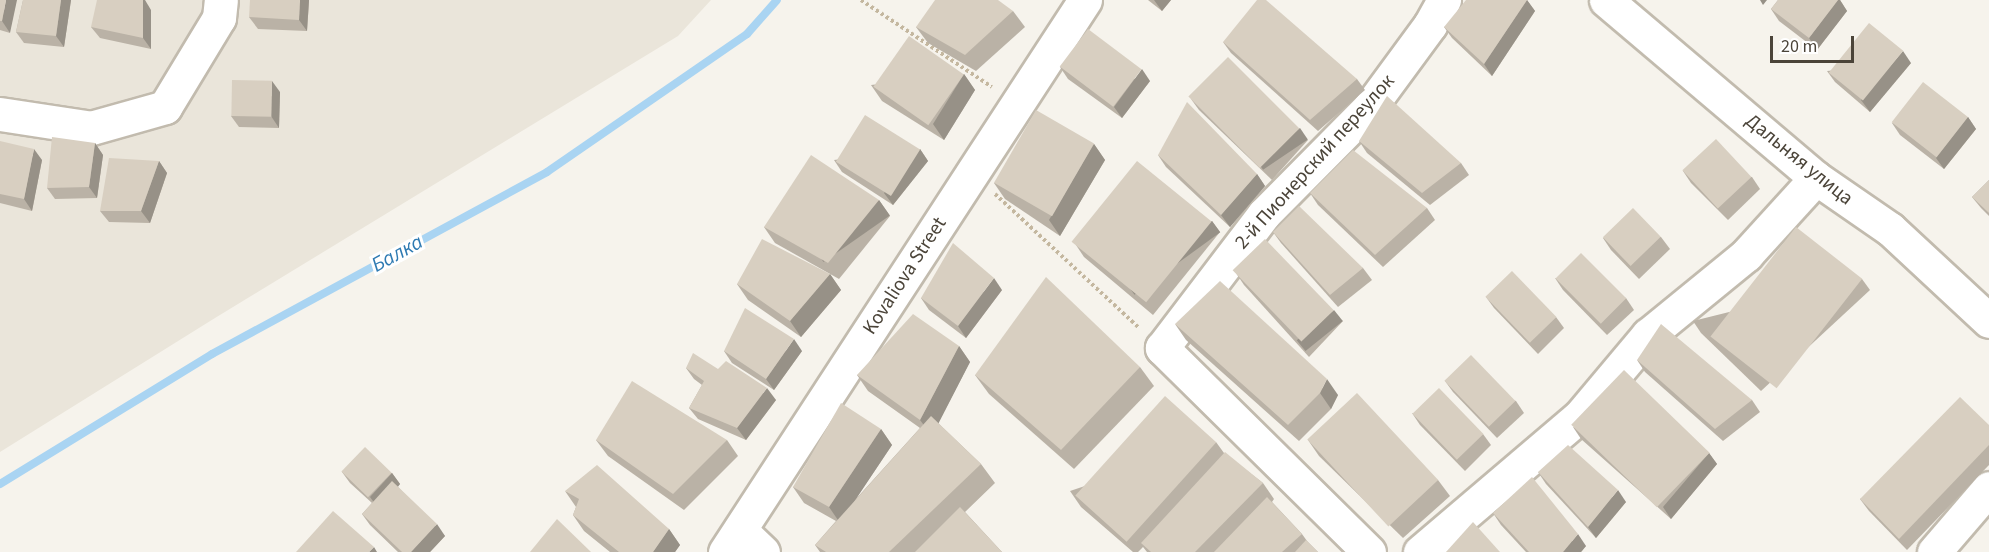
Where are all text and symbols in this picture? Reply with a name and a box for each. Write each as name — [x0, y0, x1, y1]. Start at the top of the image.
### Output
scale bar — [1773, 24, 1857, 62]
text: 20 m — [1781, 34, 1817, 59]
street label: 2-й Пионерский переулок — [1230, 70, 1400, 254]
street label: Дальняя улица — [1740, 109, 1858, 211]
street label: Kovaliova Street — [858, 213, 952, 339]
water label: Балка — [367, 229, 427, 277]

